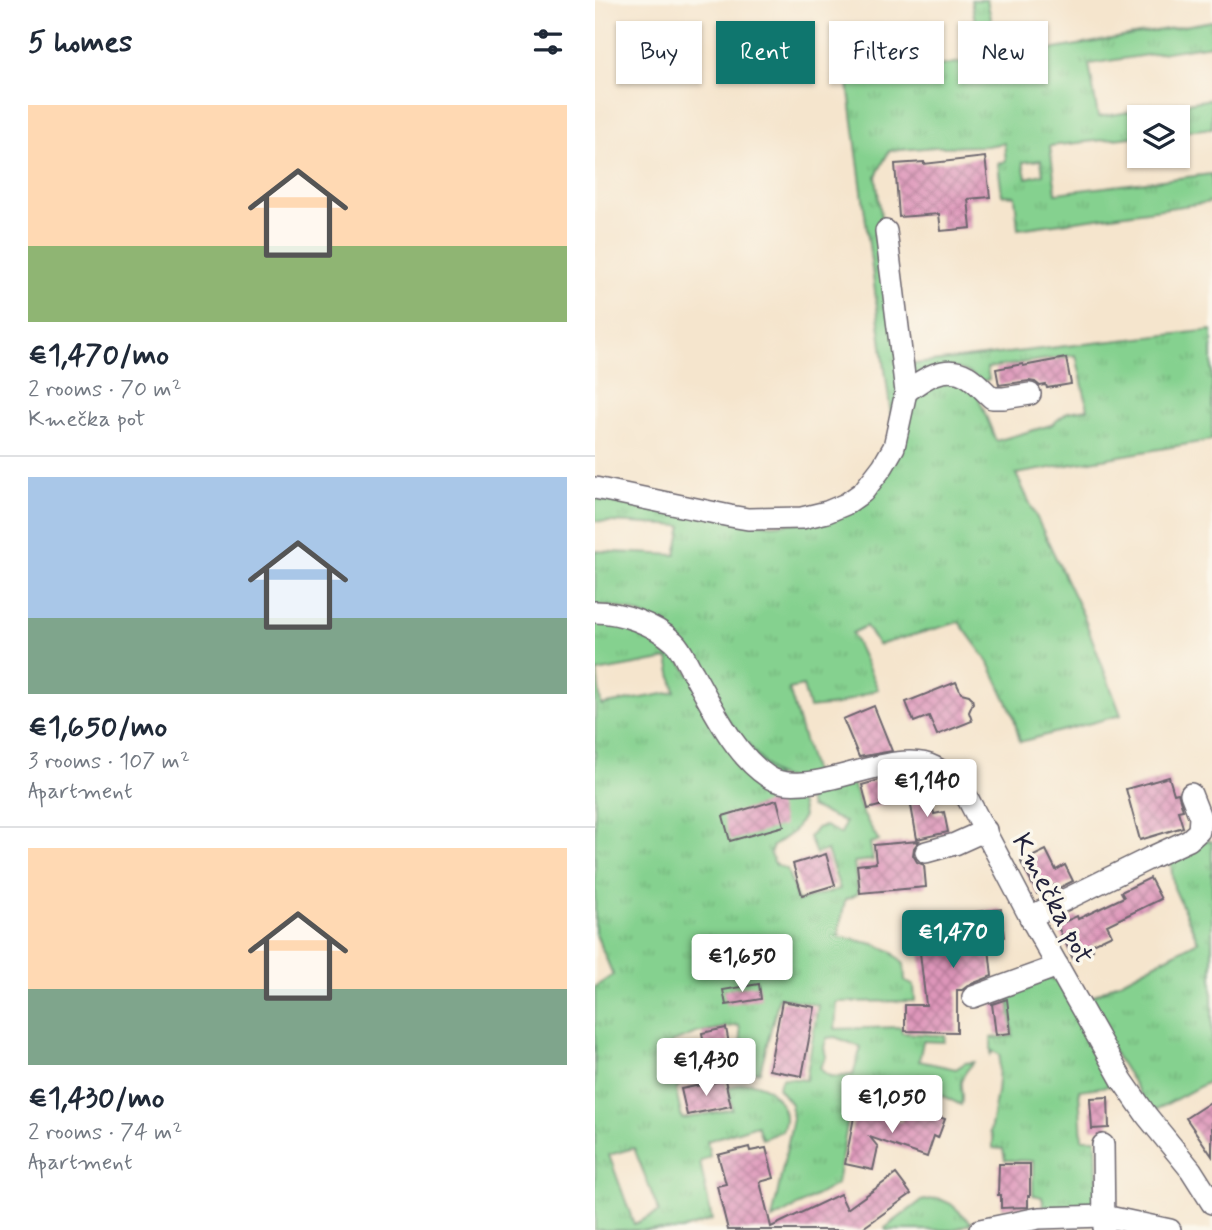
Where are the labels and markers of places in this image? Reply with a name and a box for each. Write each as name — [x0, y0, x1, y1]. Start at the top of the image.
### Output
pin: €1,140 — [870, 760, 984, 819]
pin: €1,470 — [896, 911, 1010, 970]
pin: €1,650 — [685, 934, 799, 994]
pin: €1,430 — [649, 1038, 763, 1098]
pin: €1,050 — [835, 1076, 949, 1135]

